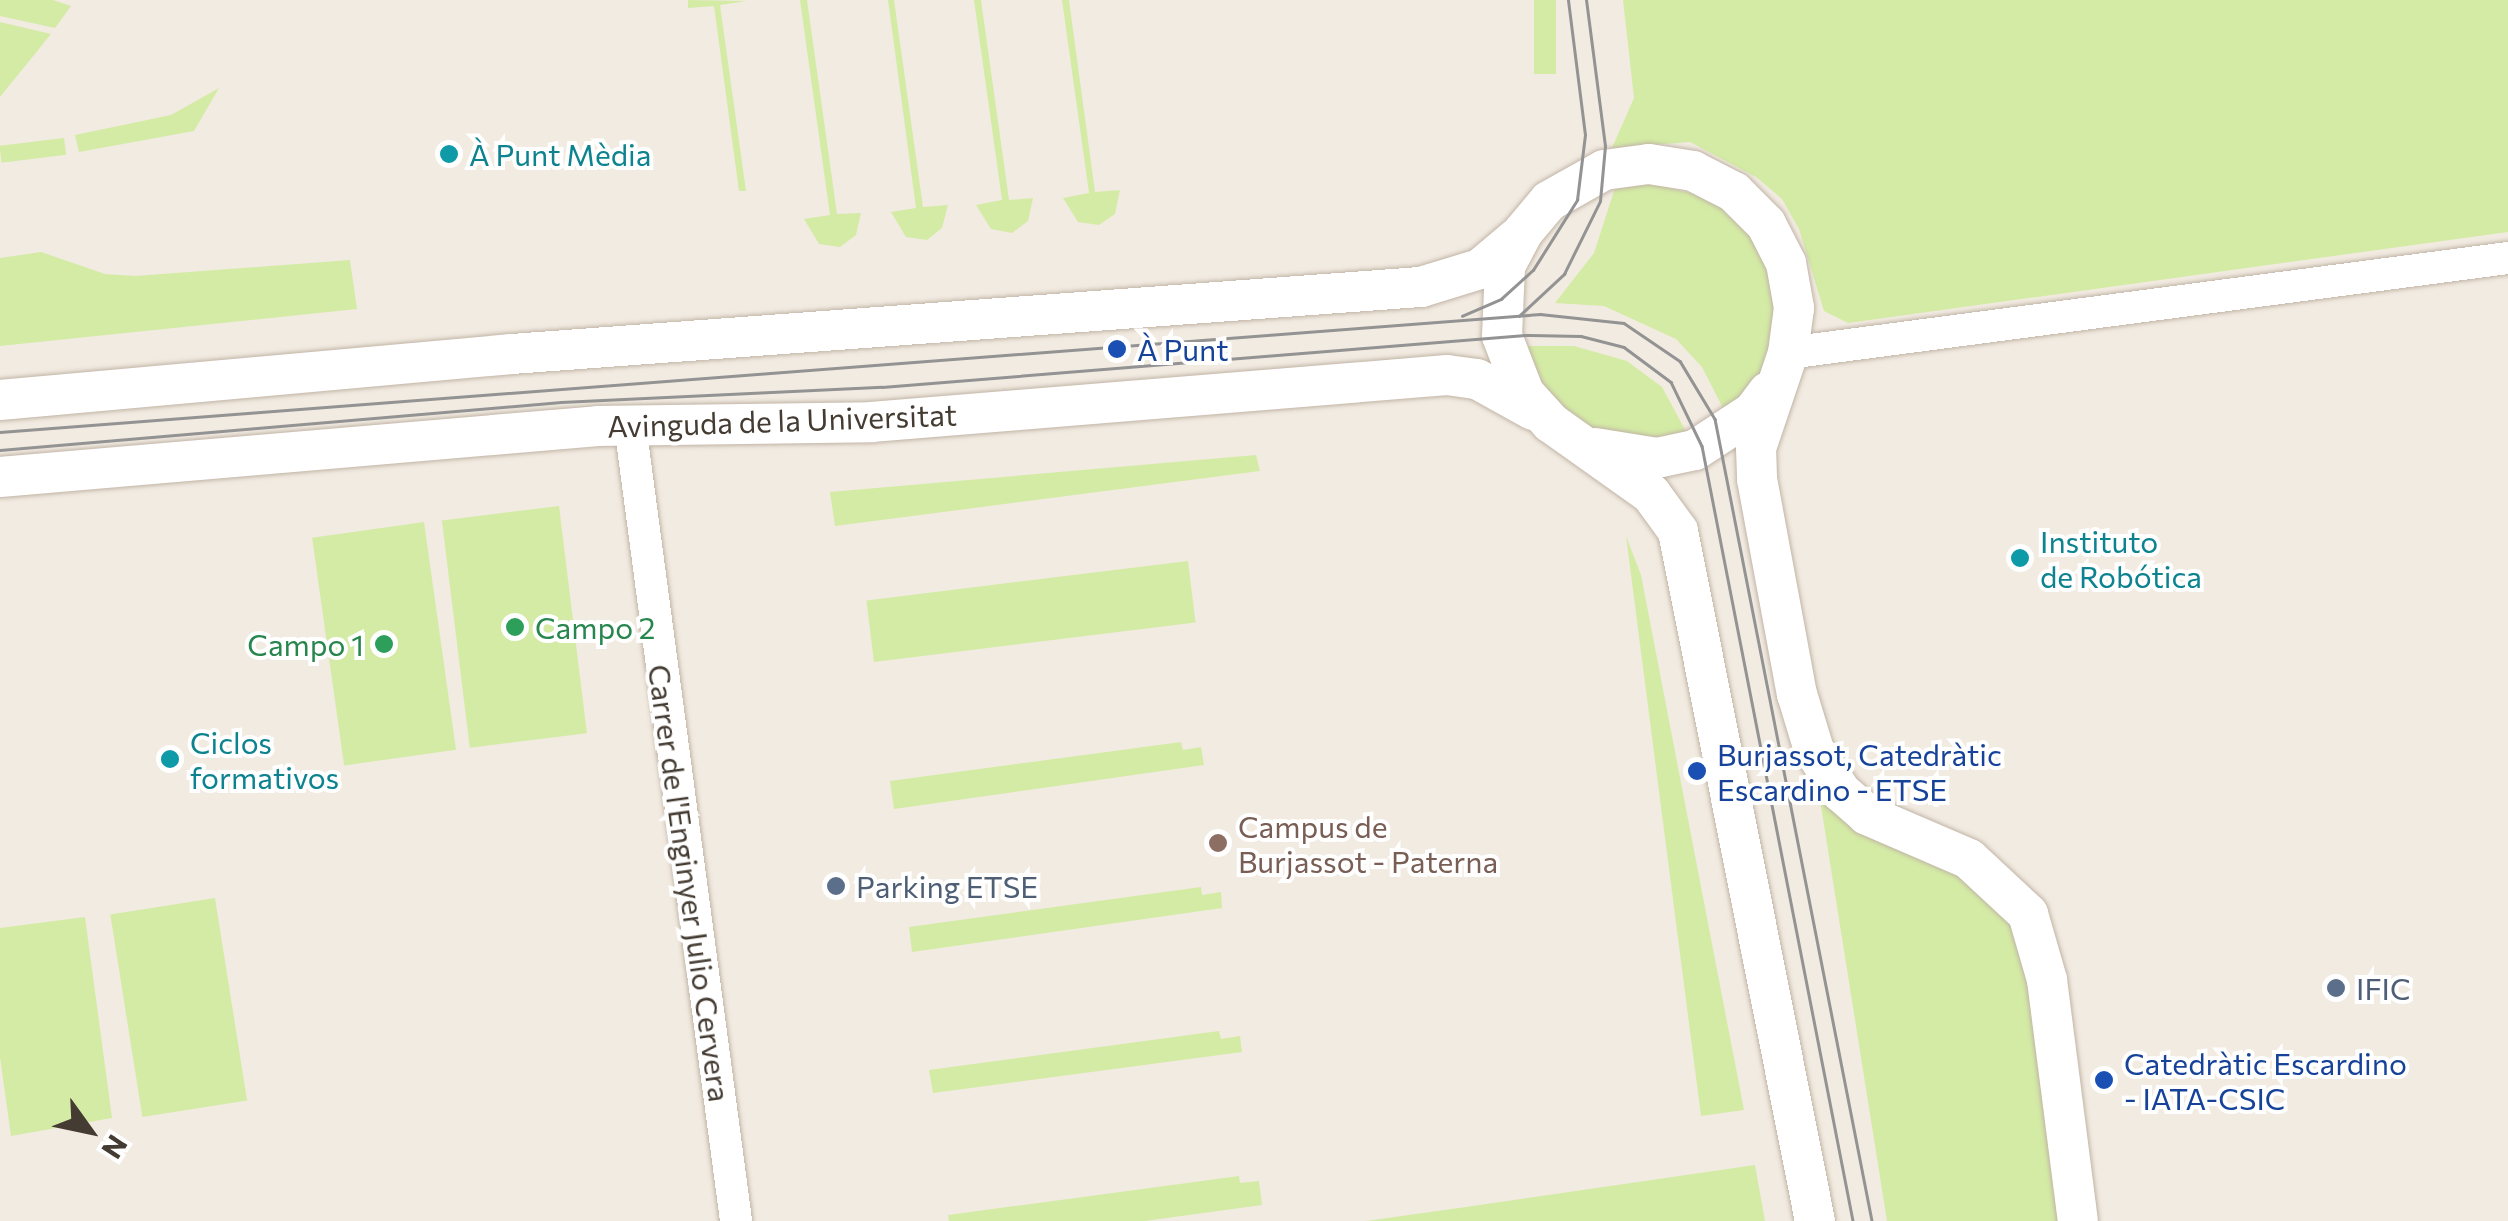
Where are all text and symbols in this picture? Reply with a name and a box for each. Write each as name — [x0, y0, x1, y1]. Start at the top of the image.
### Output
place label: À Punt Mèdia — [469, 136, 651, 172]
marker: À Punt Mèdia — [438, 143, 460, 165]
place label: À Punt — [1137, 331, 1229, 367]
marker: À Punt — [1106, 338, 1128, 360]
street label: Avinguda de la Universitat — [606, 396, 958, 444]
place label: Instituto de Robótica — [2040, 523, 2202, 594]
marker: Instituto de Robótica — [2009, 547, 2031, 569]
place label: Campo 2 — [535, 609, 655, 645]
marker: Campo 2 — [504, 616, 526, 638]
place label: Campo 1 — [247, 626, 364, 662]
marker: Campo 1 — [373, 633, 395, 655]
street label: Carrer de l'Enginyer Julio Cervera — [641, 662, 739, 1104]
place label: Ciclos formativos — [190, 724, 339, 794]
place label: Burjassot, Catedràtic Escardino - ETSE — [1717, 736, 2002, 806]
marker: Ciclos formativos — [159, 748, 181, 770]
marker: Burjassot, Catedràtic Escardino - ETSE — [1686, 760, 1708, 782]
place label: Campus de Burjassot - Paterna — [1238, 808, 1498, 878]
marker: Campus de Burjassot - Paterna — [1207, 832, 1229, 854]
place label: Parking ETSE — [856, 868, 1038, 904]
marker: Parking ETSE — [825, 875, 847, 897]
place label: IFIC — [2356, 970, 2411, 1006]
marker: IFIC — [2325, 977, 2347, 999]
place label: Catedràtic Escardino - IATA-CSIC — [2124, 1045, 2407, 1116]
marker: Catedràtic Escardino - IATA-CSIC — [2093, 1069, 2115, 1091]
north arrow — [40, 1081, 140, 1181]
text: N — [95, 1129, 135, 1165]

